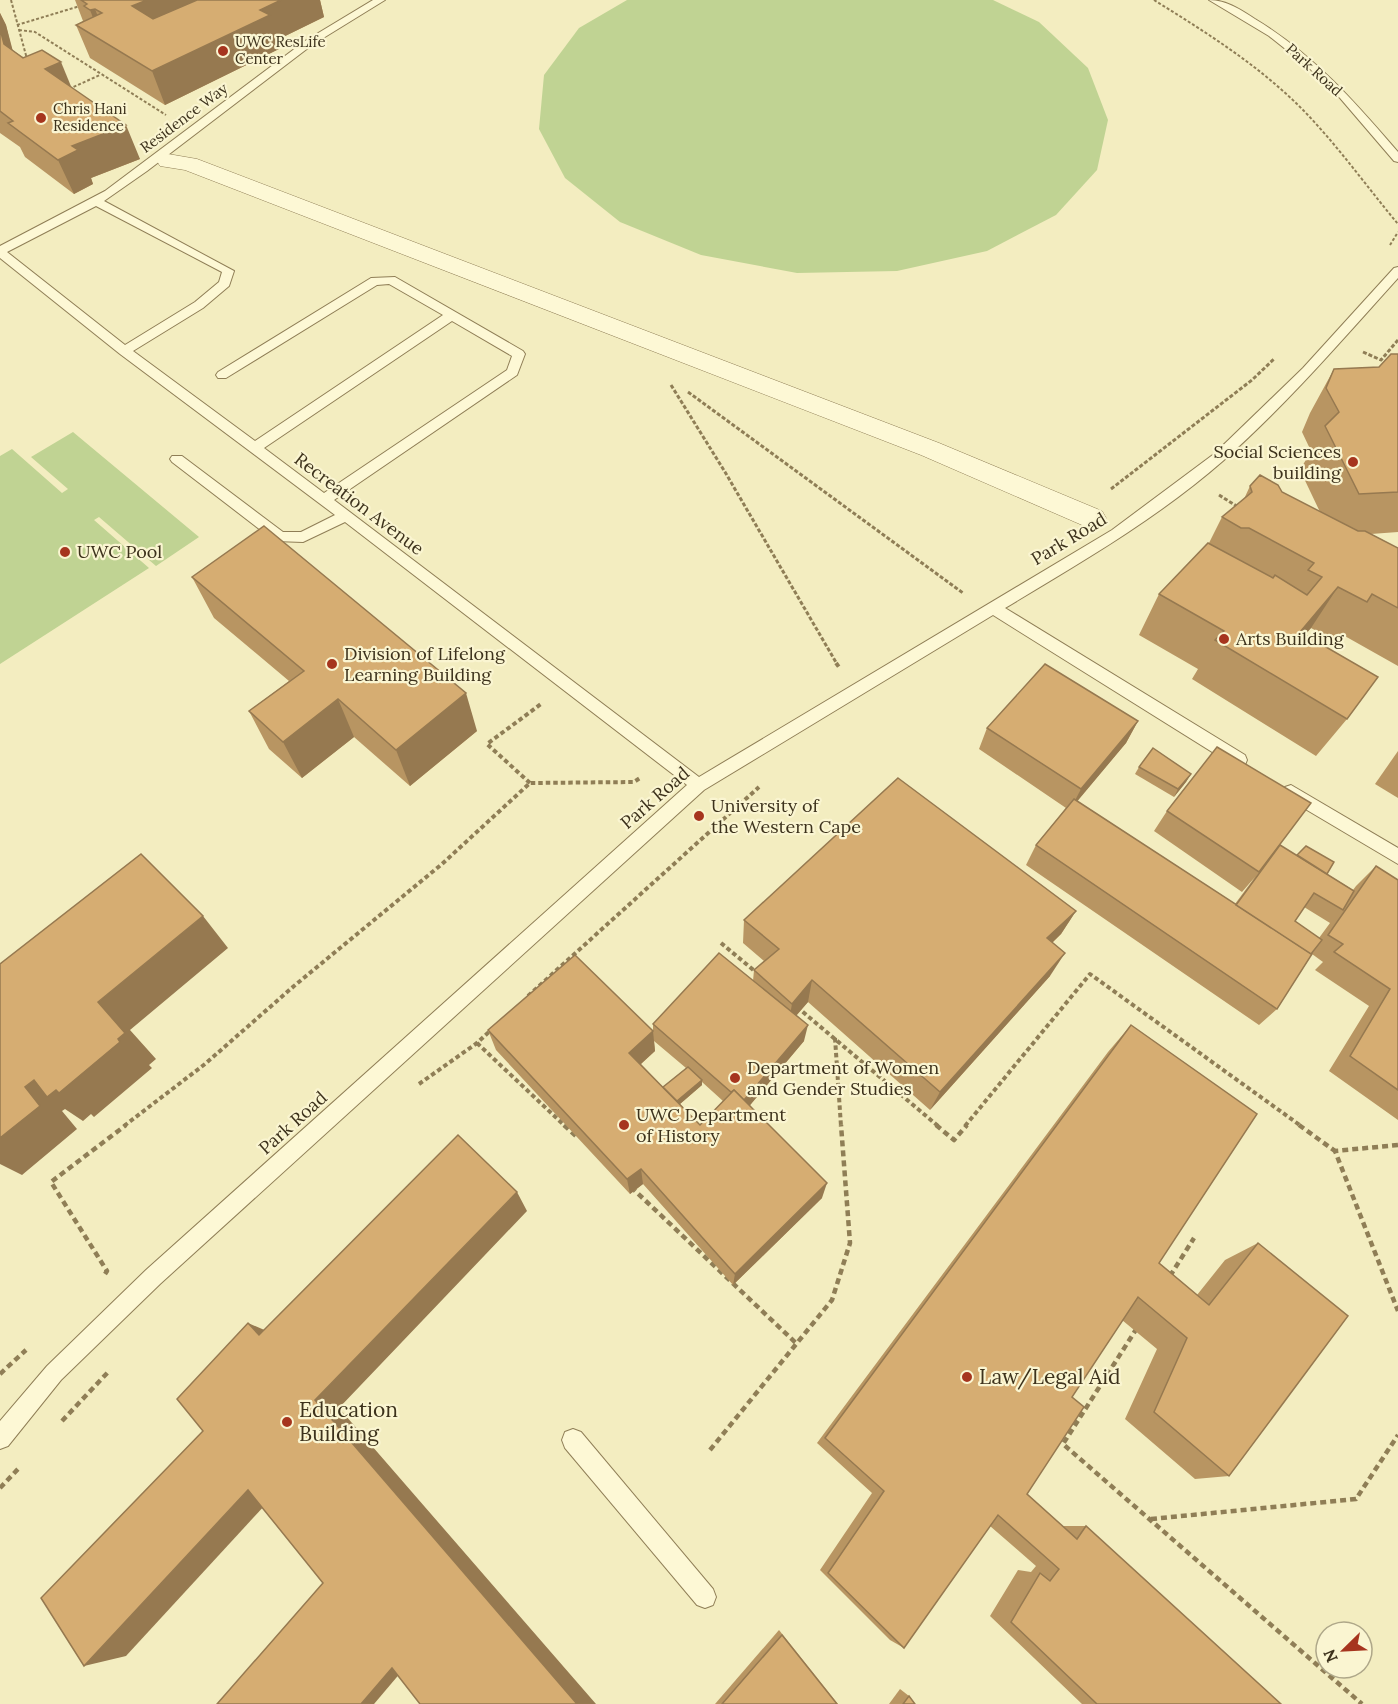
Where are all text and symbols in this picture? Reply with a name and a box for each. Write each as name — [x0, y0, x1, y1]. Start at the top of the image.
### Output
place label: UWC ResLife Center — [235, 32, 326, 68]
street label: Park Road — [1282, 39, 1347, 100]
marker: UWC ResLife Center — [216, 44, 230, 58]
street label: Residence Way — [136, 78, 231, 157]
place label: Chris Hani Residence — [53, 99, 127, 135]
marker: Chris Hani Residence — [34, 111, 48, 125]
place label: Social Sciences building — [1214, 440, 1342, 484]
street label: Recreation Avenue — [290, 447, 429, 560]
marker: Social Sciences building — [1346, 455, 1360, 469]
street label: Park Road — [1027, 507, 1111, 570]
place label: UWC Pool — [77, 540, 162, 563]
marker: UWC Pool — [58, 545, 72, 559]
place label: Arts Building — [1235, 627, 1345, 650]
marker: Arts Building — [1217, 632, 1231, 646]
place label: Division of Lifelong Learning Building — [344, 642, 506, 686]
marker: Division of Lifelong Learning Building — [325, 657, 339, 671]
street label: Park Road — [615, 761, 694, 834]
place label: University of the Western Cape — [711, 794, 861, 838]
marker: University of the Western Cape — [692, 809, 706, 823]
place label: Department of Women and Gender Studies — [747, 1056, 939, 1100]
marker: Department of Women and Gender Studies — [728, 1071, 742, 1085]
street label: Park Road — [254, 1086, 332, 1159]
place label: UWC Department of History — [636, 1103, 786, 1147]
marker: UWC Department of History — [617, 1118, 631, 1132]
place label: Law/Legal Aid — [979, 1363, 1121, 1390]
marker: Law/Legal Aid — [960, 1370, 974, 1384]
place label: Education Building — [299, 1396, 398, 1447]
marker: Education Building — [280, 1415, 294, 1429]
north arrow — [1314, 1620, 1374, 1680]
text: N — [1319, 1646, 1342, 1666]

